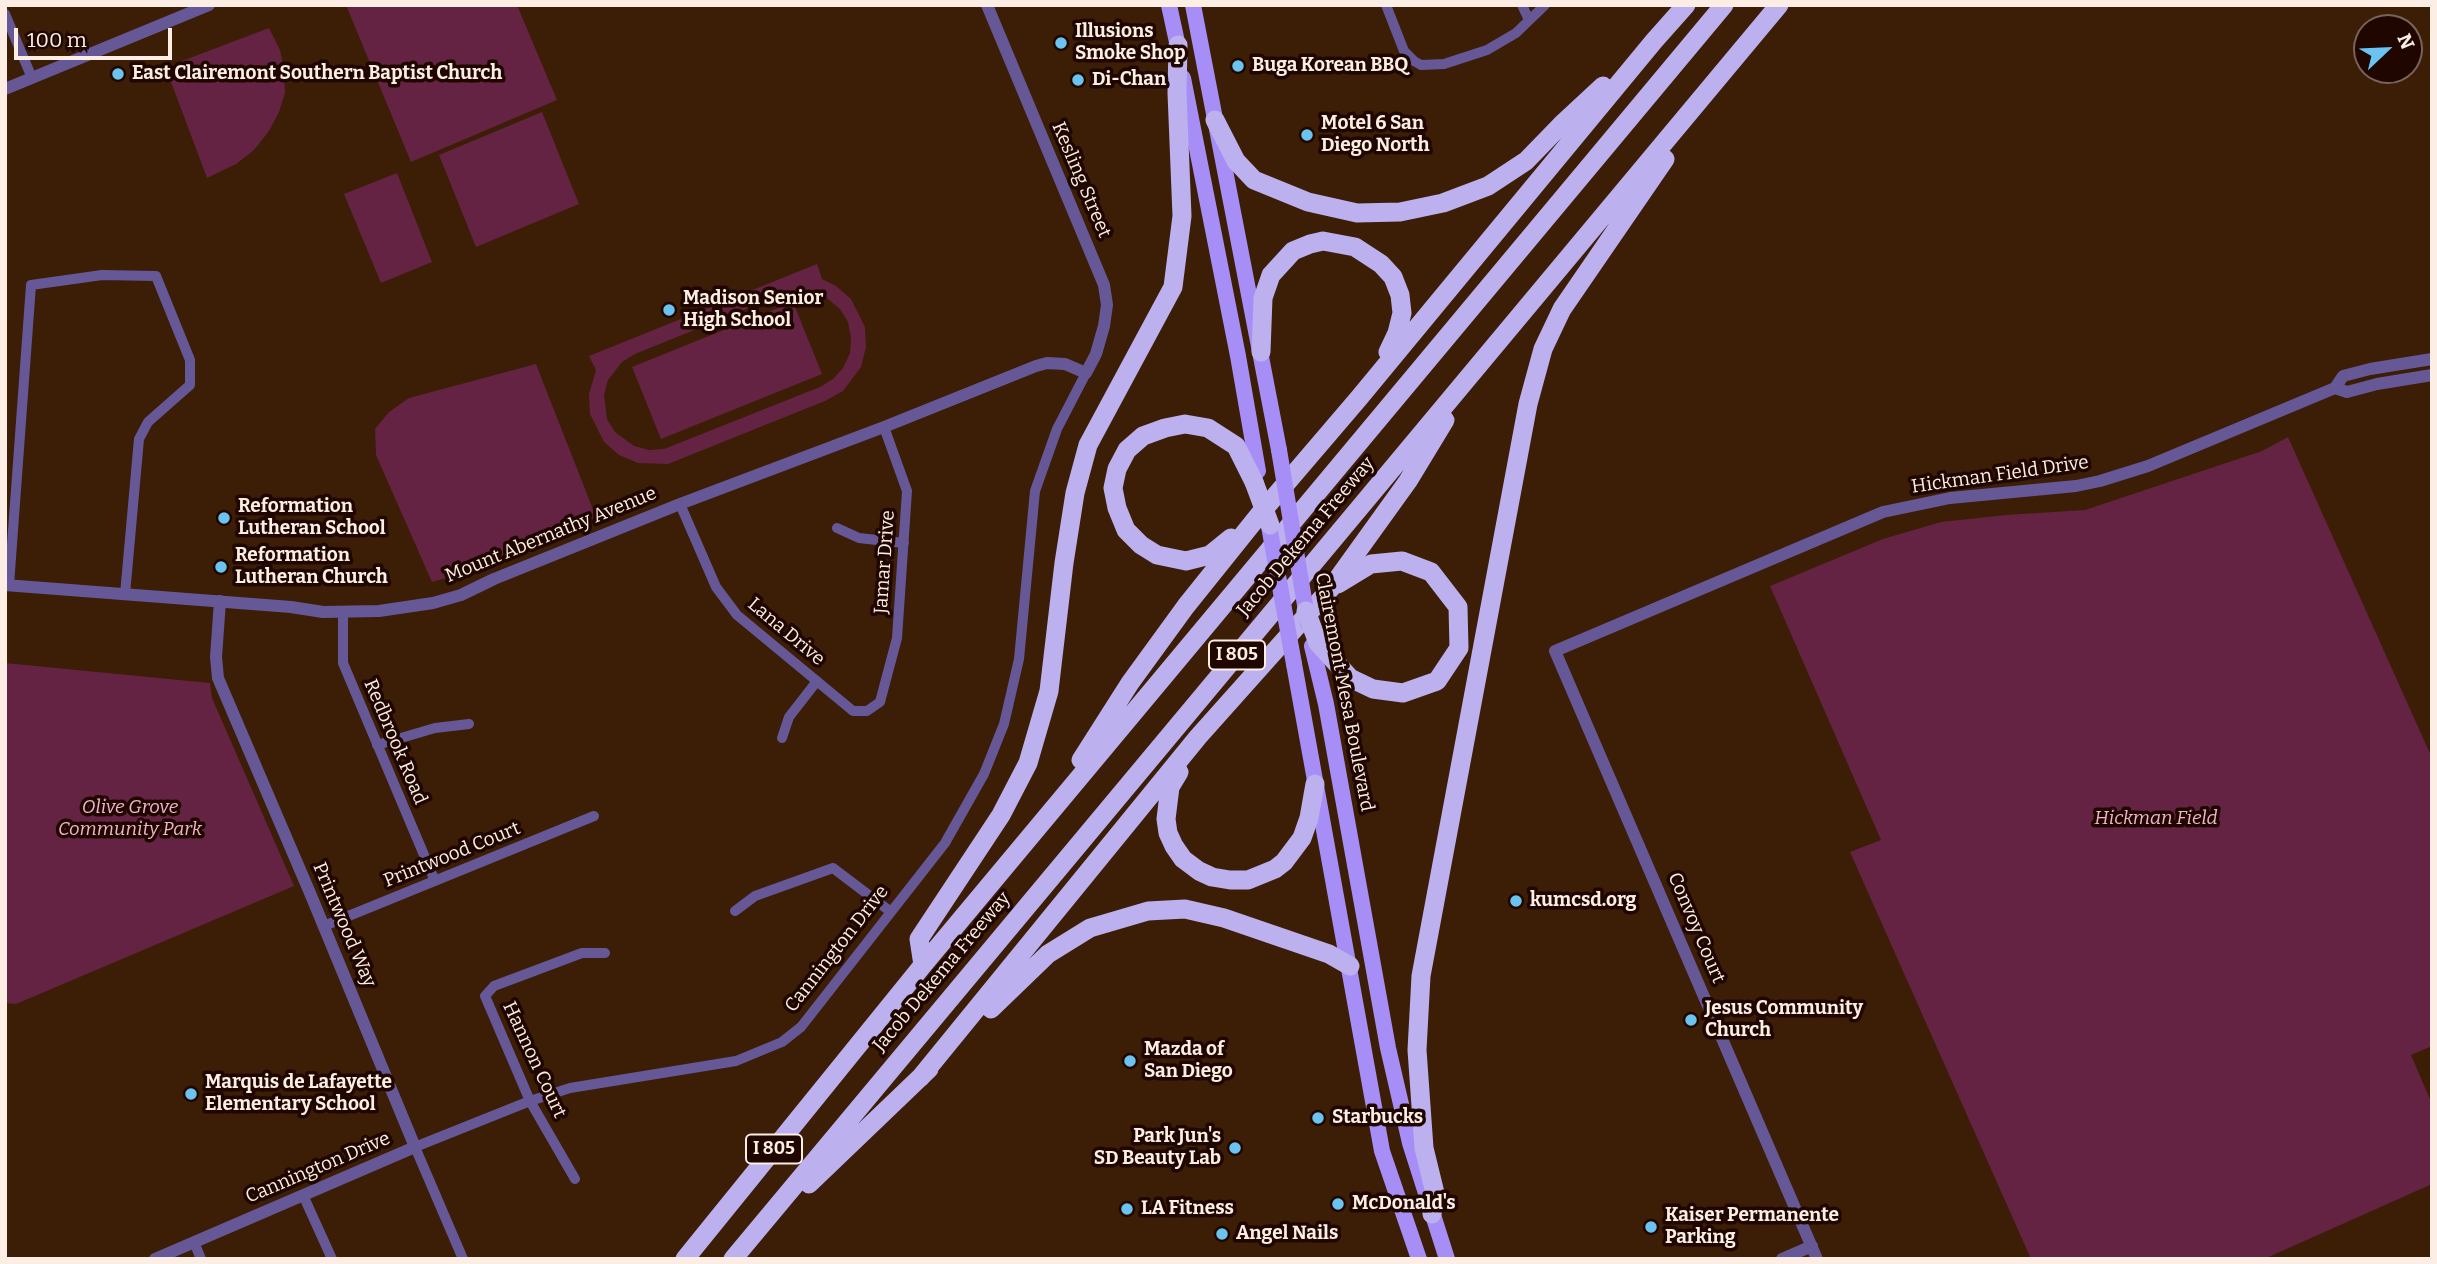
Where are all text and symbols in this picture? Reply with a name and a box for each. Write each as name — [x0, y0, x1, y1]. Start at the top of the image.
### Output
scale bar — [18, 14, 175, 58]
north arrow — [2353, 14, 2423, 84]
place label: Illusions Smoke Shop — [1075, 21, 1186, 65]
text: 100 m — [27, 27, 87, 53]
text: N — [2392, 30, 2419, 53]
marker: Illusions Smoke Shop — [1053, 35, 1069, 51]
place label: Buga Korean BBQ — [1252, 55, 1408, 77]
marker: Buga Korean BBQ — [1230, 58, 1246, 74]
place label: East Clairemont Southern Baptist Church — [132, 63, 502, 85]
marker: East Clairemont Southern Baptist Church — [110, 66, 126, 82]
place label: Di-Chan — [1092, 69, 1166, 91]
marker: Di-Chan — [1070, 72, 1086, 88]
place label: Motel 6 San Diego North — [1321, 113, 1430, 157]
street label: Kesling Street — [1046, 119, 1116, 241]
marker: Motel 6 San Diego North — [1299, 127, 1315, 143]
place label: Madison Senior High School — [683, 288, 823, 332]
marker: Madison Senior High School — [661, 302, 677, 318]
street label: Hickman Field Drive — [1910, 451, 2090, 499]
street label: Jacob Dekema Freeway — [1232, 452, 1380, 622]
street label: Mount Abernathy Avenue — [442, 482, 660, 588]
place label: Reformation Lutheran School — [238, 496, 386, 540]
street label: Jamar Drive — [870, 509, 900, 615]
marker: Reformation Lutheran School — [216, 510, 232, 526]
place label: Reformation Lutheran Church — [235, 545, 388, 589]
marker: Reformation Lutheran Church — [213, 559, 229, 575]
street label: Clairemont Mesa Boulevard — [1310, 571, 1378, 813]
street label: Lana Drive — [743, 593, 829, 671]
road number: I 805 — [1209, 640, 1265, 670]
street label: Redbrook Road — [358, 676, 432, 808]
park label: Olive Grove Community Park — [58, 797, 202, 841]
park label: Hickman Field — [2094, 808, 2218, 830]
street label: Printwood Court — [380, 817, 524, 893]
street label: Printwood Way — [307, 859, 381, 991]
street label: Convoy Court — [1662, 869, 1730, 987]
street label: Cannington Drive — [780, 881, 894, 1017]
street label: Jacob Dekema Freeway — [868, 887, 1016, 1057]
place label: kumcsd.org — [1530, 890, 1636, 912]
marker: kumcsd.org — [1508, 893, 1524, 909]
street label: Hannon Court — [497, 998, 571, 1122]
place label: Jesus Community Church — [1705, 998, 1863, 1042]
marker: Jesus Community Church — [1683, 1012, 1699, 1028]
place label: Mazda of San Diego — [1144, 1039, 1233, 1083]
marker: Mazda of San Diego — [1122, 1053, 1138, 1069]
place label: Marquis de Lafayette Elementary School — [205, 1072, 392, 1116]
marker: Marquis de Lafayette Elementary School — [183, 1086, 199, 1102]
place label: Starbucks — [1332, 1107, 1423, 1129]
marker: Starbucks — [1310, 1110, 1326, 1126]
place label: Park Jun's SD Beauty Lab — [1094, 1126, 1221, 1170]
street label: Cannington Drive — [242, 1127, 394, 1209]
road number: I 805 — [746, 1134, 802, 1164]
marker: Park Jun's SD Beauty Lab — [1227, 1140, 1243, 1156]
place label: McDonald's — [1352, 1193, 1456, 1215]
marker: McDonald's — [1330, 1196, 1346, 1212]
place label: LA Fitness — [1141, 1198, 1234, 1220]
marker: LA Fitness — [1119, 1201, 1135, 1217]
place label: Kaiser Permanente Parking — [1665, 1205, 1839, 1249]
marker: Kaiser Permanente Parking — [1643, 1219, 1659, 1235]
place label: Angel Nails — [1236, 1223, 1338, 1245]
marker: Angel Nails — [1214, 1226, 1230, 1242]

